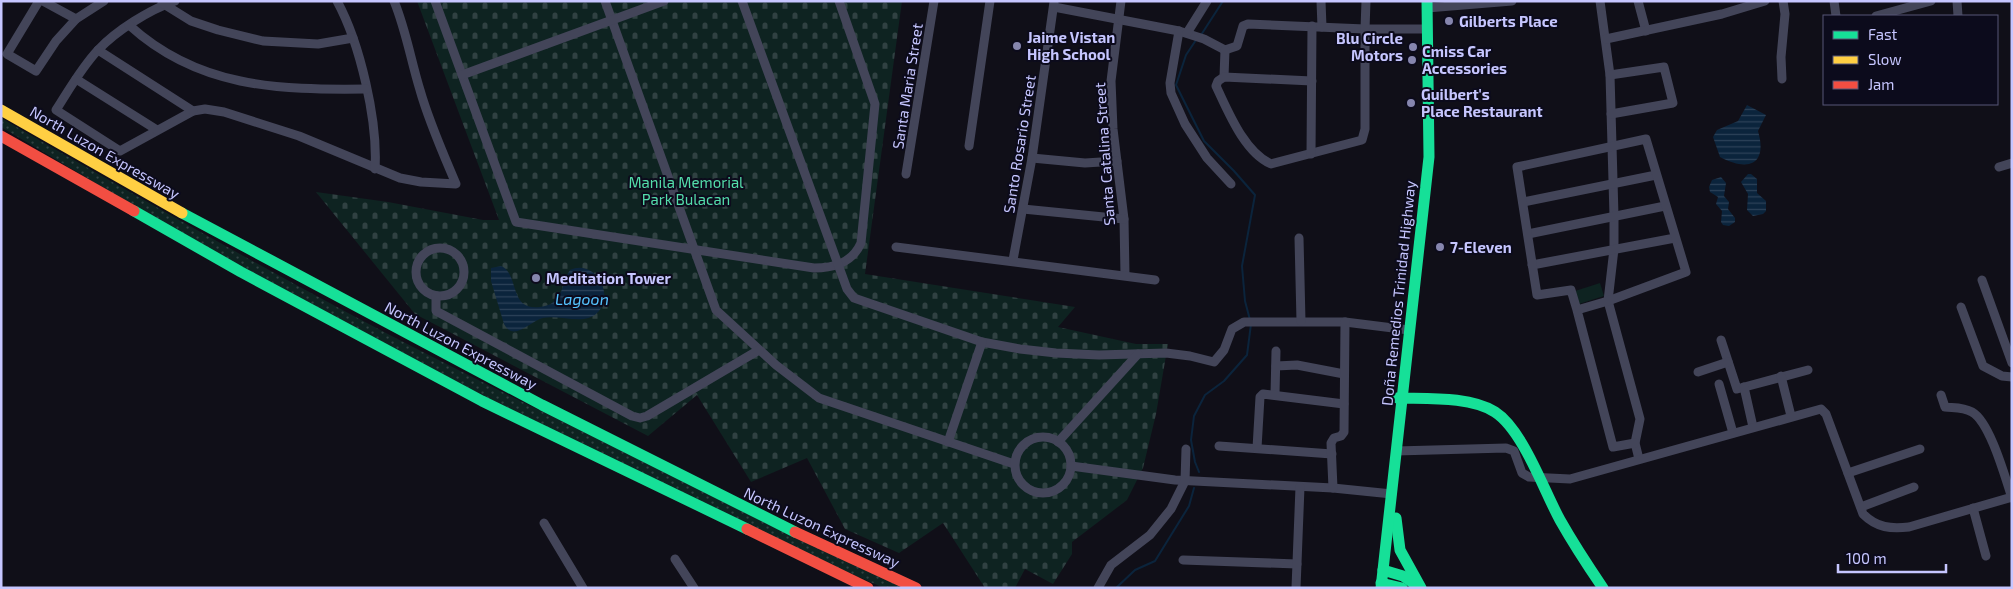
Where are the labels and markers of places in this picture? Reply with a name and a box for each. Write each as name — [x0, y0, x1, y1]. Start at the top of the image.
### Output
place label: Gilberts Place — [1459, 12, 1558, 30]
marker: Gilberts Place — [1443, 15, 1455, 27]
place label: Jaime Vistan High School — [1027, 28, 1115, 63]
place label: Blu Circle Motors — [1336, 29, 1403, 64]
marker: Jaime Vistan High School — [1011, 40, 1023, 52]
marker: Blu Circle Motors — [1407, 41, 1419, 53]
place label: Cmiss Car Accessories — [1422, 42, 1507, 77]
marker: Cmiss Car Accessories — [1406, 54, 1418, 66]
place label: Guilbert's Place Restaurant — [1421, 85, 1543, 120]
marker: Guilbert's Place Restaurant — [1405, 97, 1417, 109]
place label: 7-Eleven — [1450, 238, 1512, 256]
marker: 7-Eleven — [1434, 241, 1446, 253]
place label: Meditation Tower — [546, 269, 671, 287]
marker: Meditation Tower — [530, 272, 542, 284]

